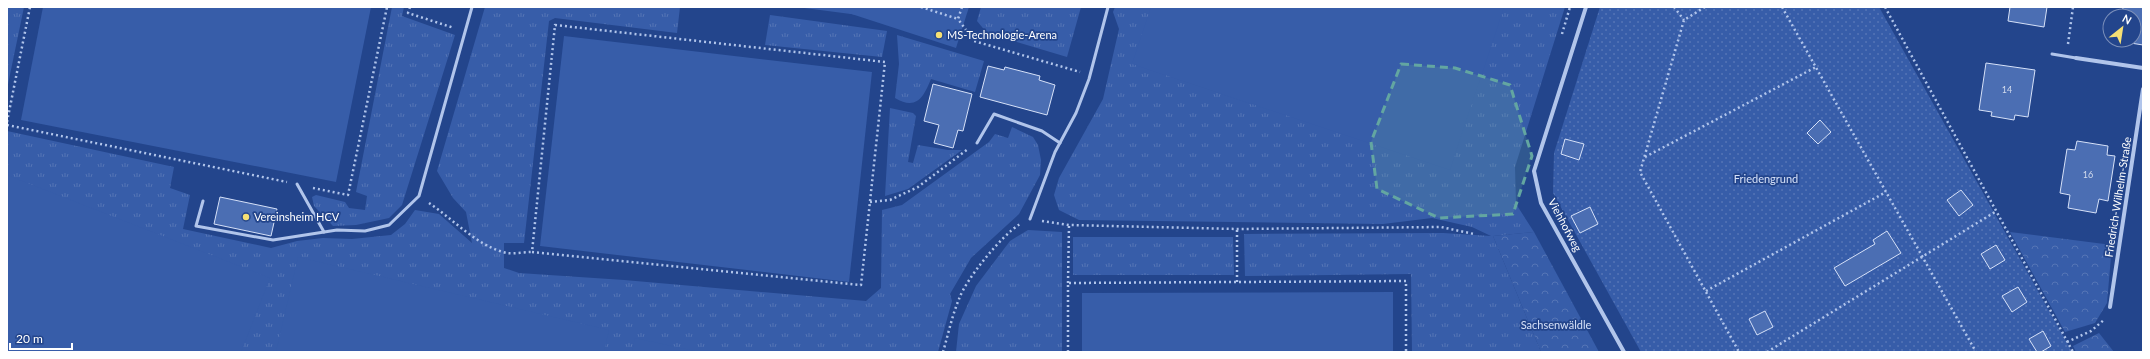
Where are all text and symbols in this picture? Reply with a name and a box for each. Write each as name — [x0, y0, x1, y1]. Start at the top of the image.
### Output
north arrow — [2102, 8, 2142, 48]
text: N — [2120, 11, 2134, 27]
place label: MS-Technologie-Arena — [947, 28, 1057, 41]
marker: MS-Technologie-Arena — [934, 30, 944, 40]
house number: 14 — [2002, 84, 2012, 95]
street label: Friedrich-Wilhelm-Straße — [2102, 136, 2133, 258]
house number: 16 — [2083, 169, 2093, 180]
park label: Friedengrund — [1734, 172, 1798, 185]
street label: Viehhofweg — [1546, 196, 1585, 254]
place label: Vereinsheim HCV — [254, 210, 340, 223]
marker: Vereinsheim HCV — [241, 212, 251, 222]
park label: Sachsenwäldle — [1521, 318, 1592, 331]
scale bar — [10, 325, 72, 351]
text: 20 m — [16, 331, 43, 346]

